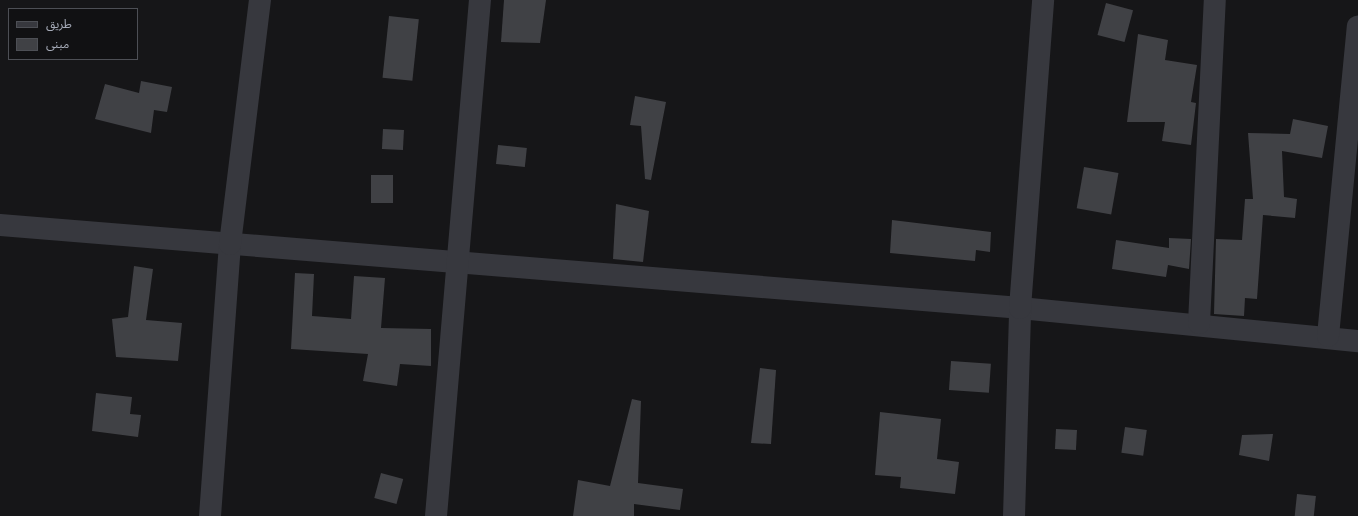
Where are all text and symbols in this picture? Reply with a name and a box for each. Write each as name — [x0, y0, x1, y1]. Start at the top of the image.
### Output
legend — [8, 8, 138, 60]
text: طريق — [46, 17, 72, 31]
text: مبنى — [46, 37, 69, 51]

